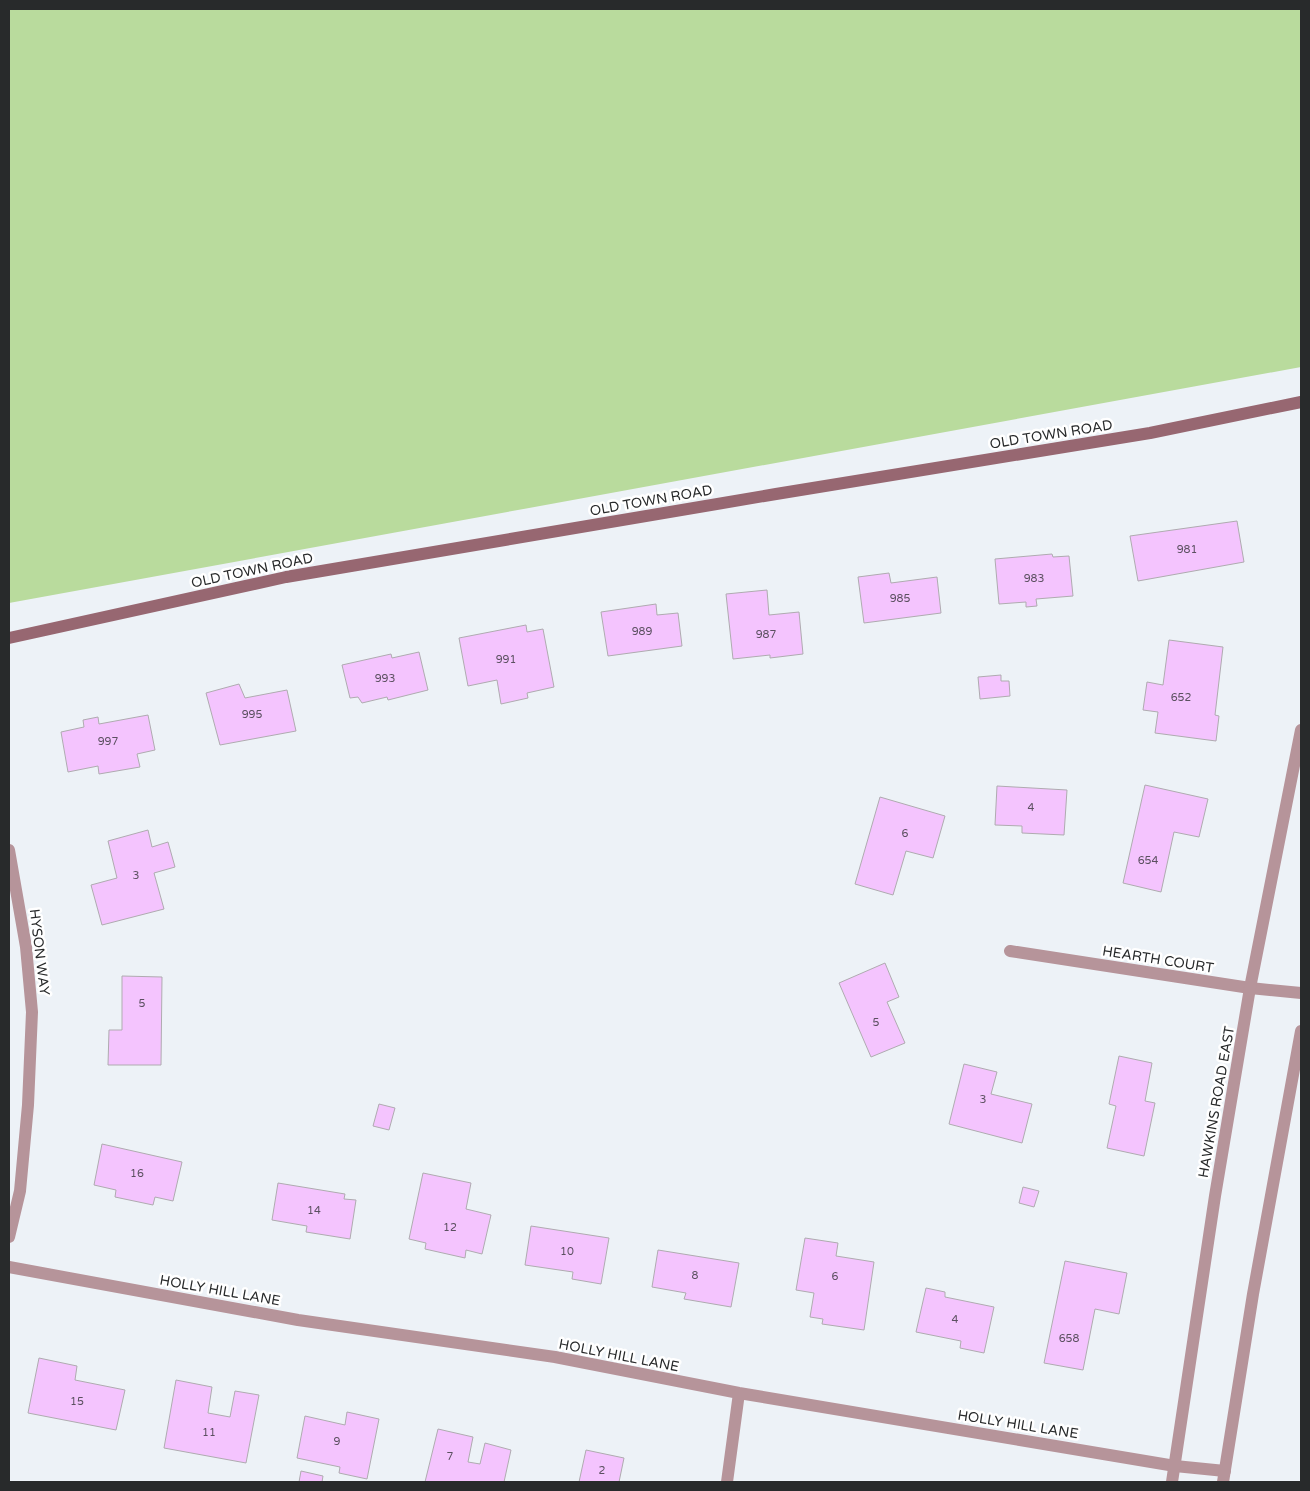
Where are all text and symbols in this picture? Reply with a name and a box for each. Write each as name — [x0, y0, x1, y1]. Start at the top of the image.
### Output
street label: OLD TOWN ROAD — [988, 416, 1114, 453]
street label: OLD TOWN ROAD — [588, 481, 714, 520]
house number: 981 — [1177, 543, 1197, 556]
street label: OLD TOWN ROAD — [190, 549, 315, 592]
house number: 983 — [1024, 572, 1044, 585]
house number: 985 — [890, 592, 910, 605]
house number: 989 — [632, 625, 652, 638]
house number: 987 — [756, 628, 776, 641]
house number: 991 — [496, 653, 516, 666]
house number: 993 — [375, 672, 395, 685]
house number: 652 — [1171, 691, 1191, 704]
house number: 995 — [242, 708, 262, 721]
house number: 997 — [98, 735, 118, 748]
house number: 4 — [1028, 801, 1035, 814]
house number: 6 — [902, 827, 909, 840]
house number: 654 — [1138, 854, 1158, 867]
house number: 3 — [133, 869, 140, 882]
street label: HYSON WAY — [26, 908, 53, 996]
street label: HEARTH COURT — [1101, 942, 1215, 977]
house number: 5 — [139, 997, 146, 1010]
house number: 5 — [873, 1016, 880, 1029]
street label: HAWKINS ROAD EAST — [1195, 1024, 1238, 1179]
house number: 3 — [980, 1093, 987, 1106]
house number: 16 — [130, 1167, 144, 1180]
house number: 14 — [307, 1204, 321, 1217]
house number: 12 — [443, 1221, 457, 1234]
house number: 10 — [560, 1245, 574, 1258]
house number: 8 — [692, 1269, 699, 1282]
house number: 6 — [832, 1270, 839, 1283]
street label: HOLLY HILL LANE — [158, 1272, 282, 1309]
house number: 4 — [952, 1313, 959, 1326]
house number: 658 — [1059, 1332, 1079, 1345]
street label: HOLLY HILL LANE — [557, 1335, 681, 1375]
house number: 15 — [70, 1395, 84, 1408]
street label: HOLLY HILL LANE — [956, 1407, 1080, 1442]
house number: 11 — [202, 1426, 216, 1439]
house number: 9 — [334, 1435, 341, 1448]
house number: 7 — [447, 1450, 454, 1463]
house number: 2 — [599, 1464, 606, 1477]

